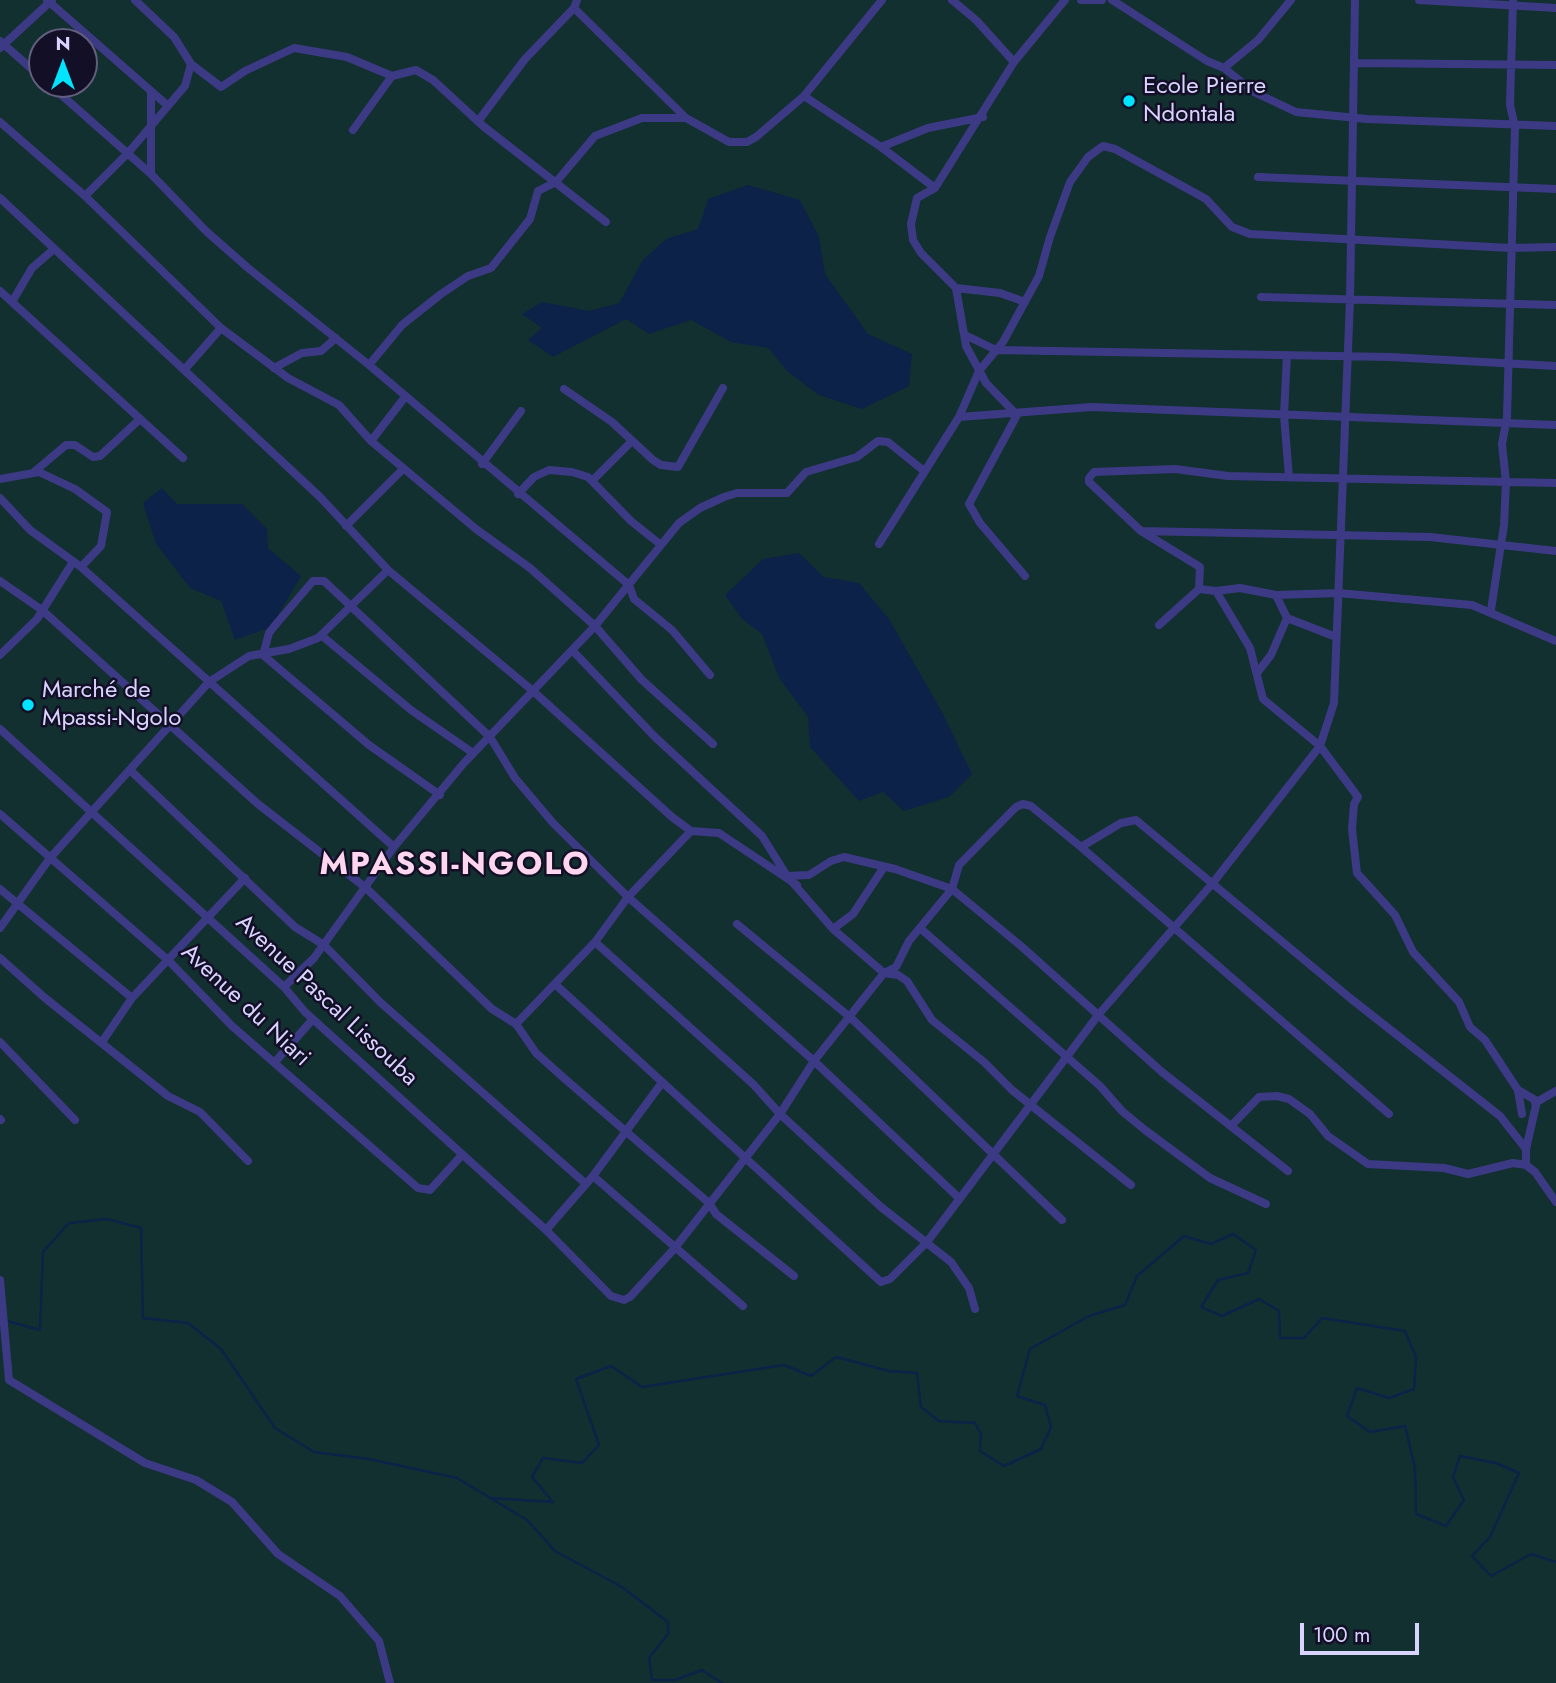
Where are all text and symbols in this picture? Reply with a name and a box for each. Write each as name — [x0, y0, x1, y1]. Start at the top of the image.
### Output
north arrow — [28, 28, 98, 98]
text: N — [55, 30, 71, 57]
place label: Ecole Pierre Ndontala — [1143, 73, 1266, 129]
marker: Ecole Pierre Ndontala — [1121, 93, 1137, 109]
place label: Marché de Mpassi-Ngolo — [42, 677, 181, 733]
marker: Marché de Mpassi-Ngolo — [20, 697, 36, 713]
district label: MPASSI-NGOLO — [321, 847, 589, 885]
street label: Avenue Pascal Lissouba — [229, 909, 423, 1093]
street label: Avenue du Niari — [174, 939, 316, 1073]
scale bar — [1304, 1610, 1423, 1654]
text: 100 m — [1313, 1620, 1370, 1650]

